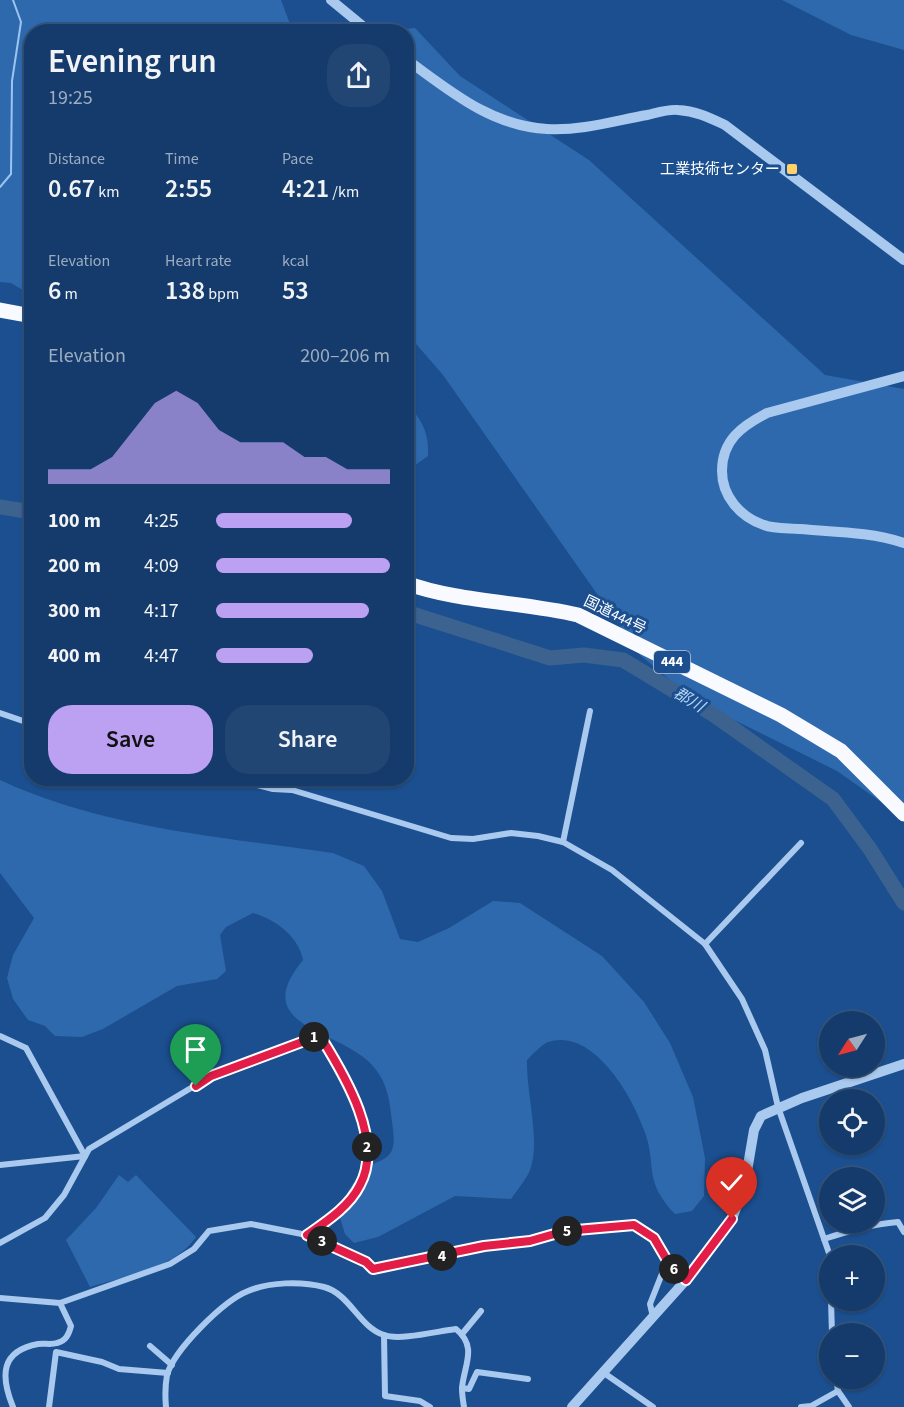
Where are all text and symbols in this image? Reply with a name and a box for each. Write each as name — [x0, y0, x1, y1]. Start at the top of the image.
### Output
text: Evening run — [48, 38, 217, 85]
button: share — [327, 44, 390, 107]
text: 19:25 — [48, 84, 93, 112]
text: Distance — [48, 148, 105, 170]
text: Time — [165, 148, 199, 170]
text: Pace — [282, 148, 313, 170]
place label: 工業技術センター — [660, 159, 780, 180]
marker: 工業技術センター — [785, 162, 799, 176]
text: 0.67 — [48, 170, 95, 207]
text: 2:55 — [165, 170, 212, 207]
text: 4:21 — [282, 170, 329, 207]
text: km — [95, 181, 120, 203]
text: /km — [329, 181, 359, 203]
text: Elevation — [48, 250, 110, 272]
text: Heart rate — [165, 250, 232, 272]
text: kcal — [282, 250, 309, 272]
text: 6 — [48, 272, 61, 309]
text: 138 — [165, 272, 205, 309]
text: 53 — [282, 272, 309, 309]
text: m — [61, 283, 78, 305]
text: bpm — [205, 283, 239, 305]
text: Elevation — [48, 342, 126, 370]
text: 200–206 m — [300, 342, 390, 370]
text: 100 m — [48, 507, 101, 535]
text: 4:25 — [144, 507, 179, 535]
text: 200 m — [48, 552, 101, 580]
text: 4:09 — [144, 552, 179, 580]
street label: 国道444号 — [580, 591, 650, 639]
text: 300 m — [48, 597, 101, 625]
text: 4:17 — [144, 597, 179, 625]
text: 400 m — [48, 642, 101, 670]
text: 4:47 — [144, 642, 179, 670]
road number: 444 — [654, 651, 690, 673]
water label: 郡川 — [670, 682, 710, 719]
button: Save — [48, 705, 213, 774]
button: Share — [225, 705, 390, 774]
north arrow — [819, 1011, 885, 1077]
map controls — [819, 1011, 885, 1389]
pin: 1 — [299, 1022, 329, 1052]
pin — [170, 1024, 221, 1086]
text: 1 — [310, 1026, 318, 1048]
icon: arrive — [179, 1033, 212, 1066]
button: locate — [819, 1089, 885, 1155]
pin: 2 — [352, 1132, 382, 1162]
text: 2 — [363, 1136, 371, 1158]
pin — [706, 1157, 757, 1219]
icon: check — [715, 1166, 748, 1199]
button: layers — [819, 1167, 885, 1233]
pin: 5 — [552, 1216, 582, 1246]
text: 5 — [563, 1220, 571, 1242]
pin: 3 — [307, 1226, 337, 1256]
text: 3 — [318, 1230, 326, 1252]
pin: 4 — [427, 1241, 457, 1271]
text: 4 — [438, 1245, 446, 1267]
button: + — [819, 1245, 885, 1311]
pin: 6 — [659, 1254, 689, 1284]
text: 6 — [670, 1258, 678, 1280]
button: − — [819, 1323, 885, 1389]

